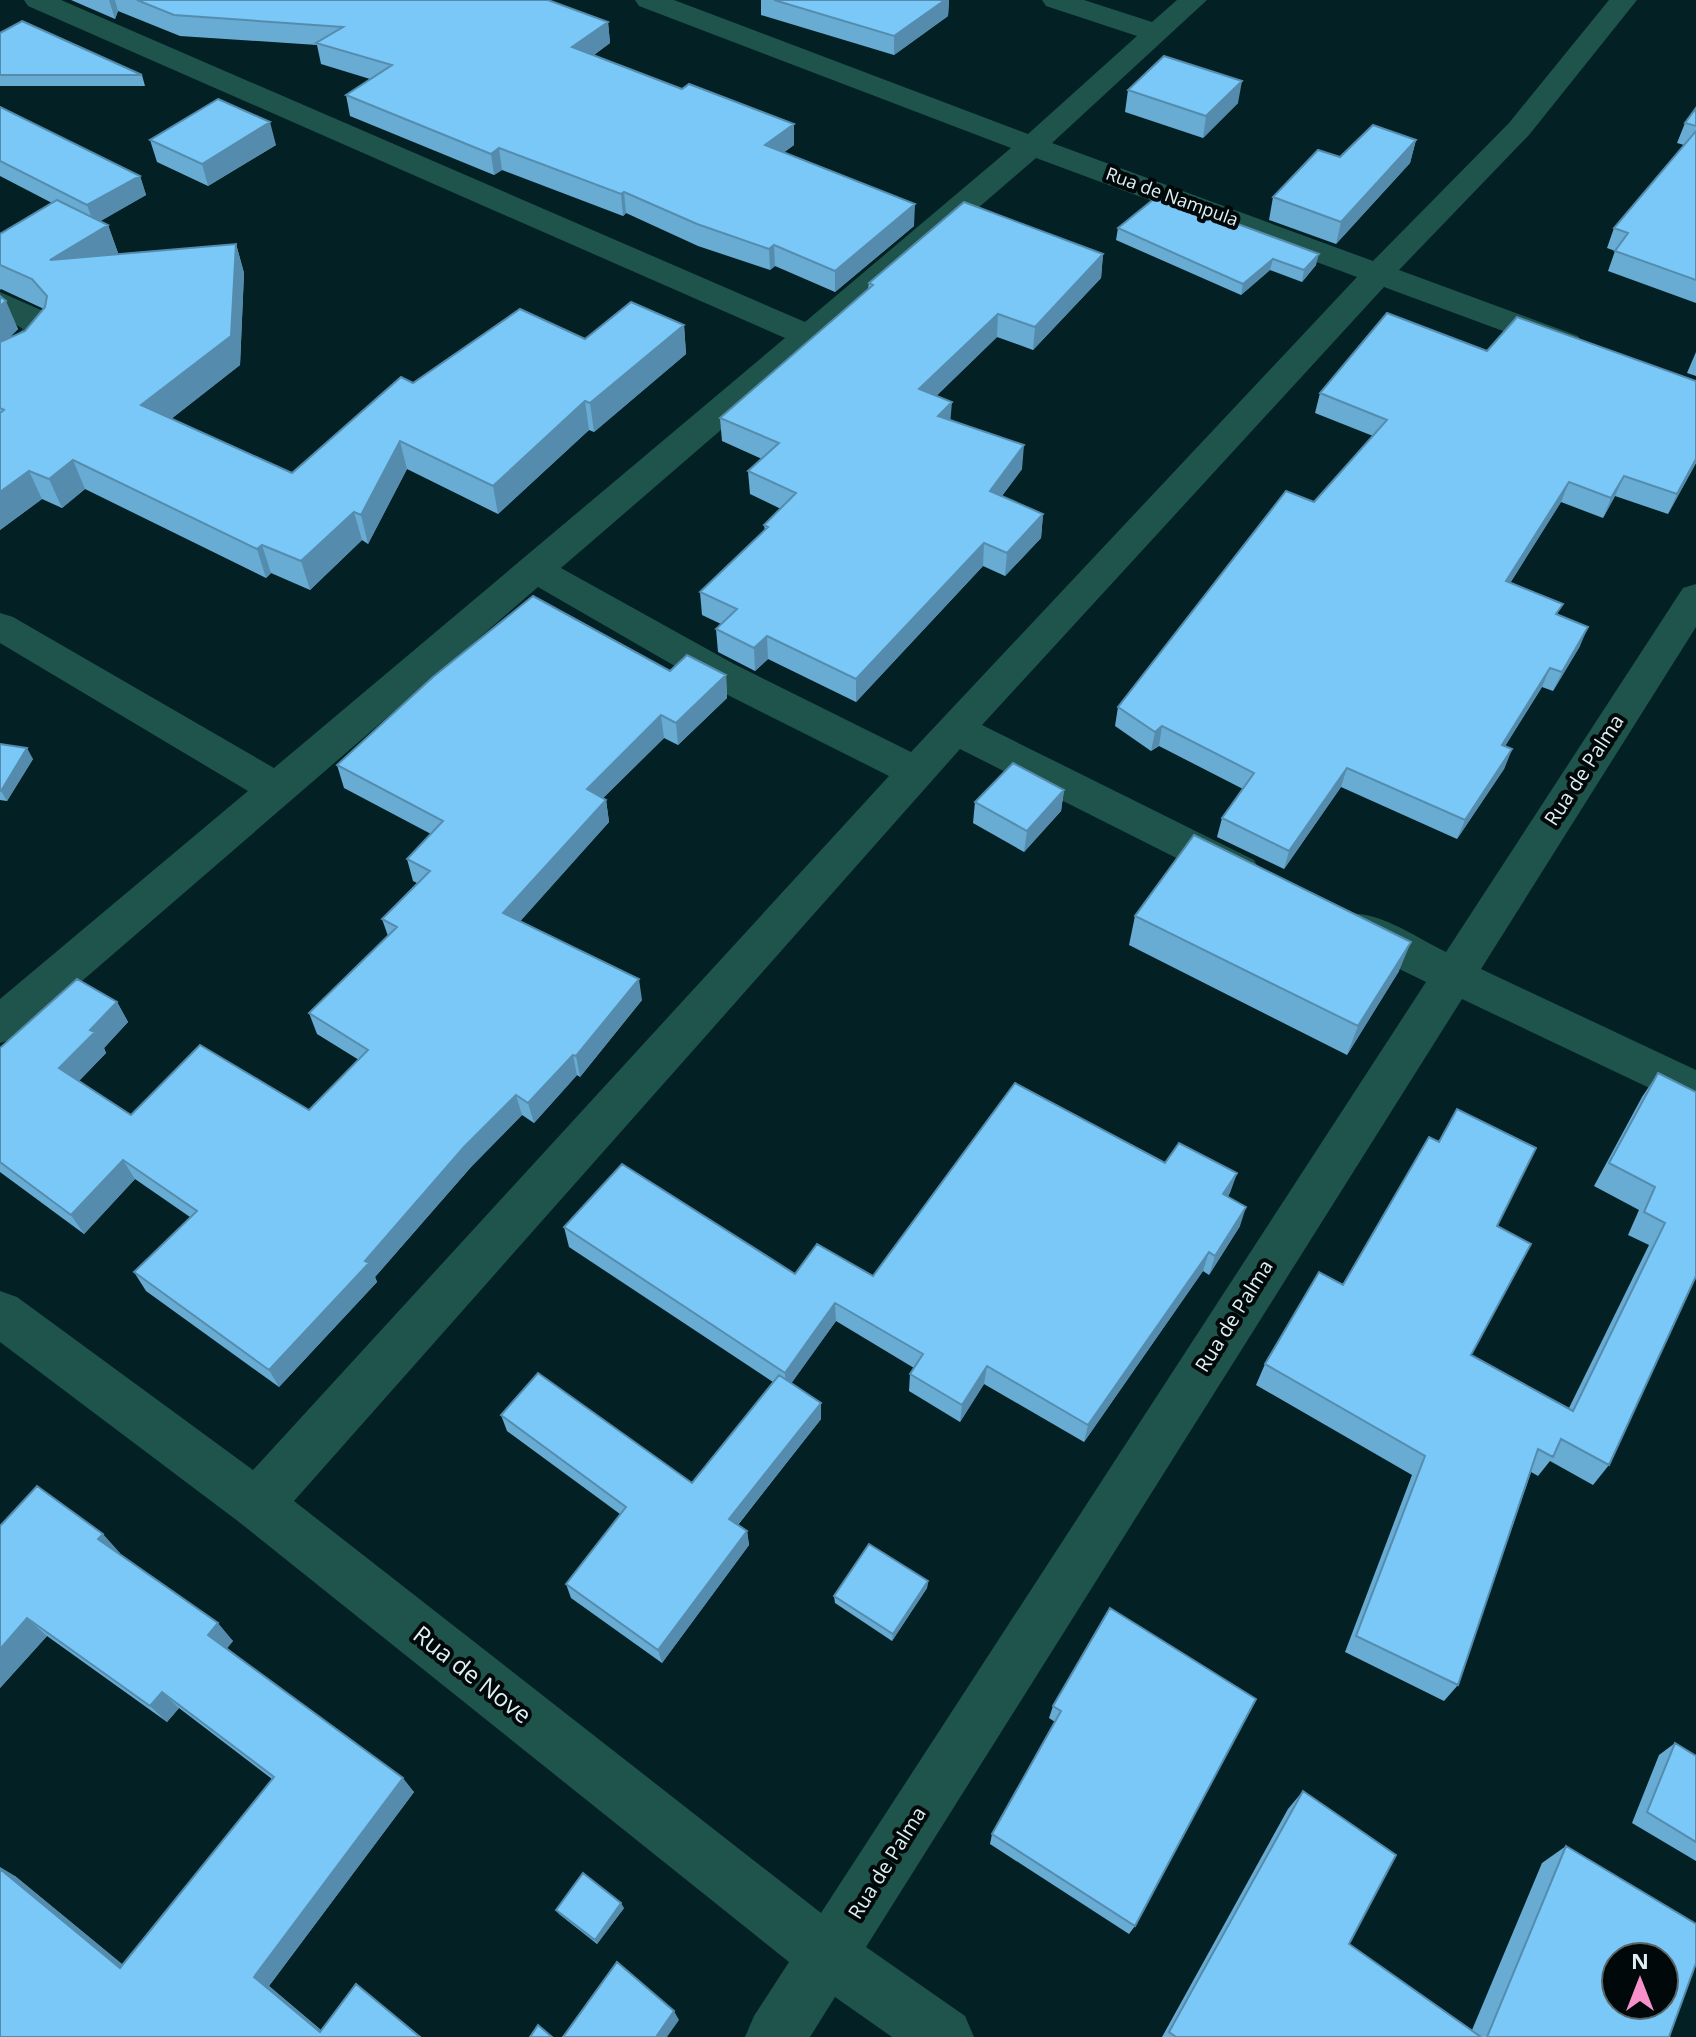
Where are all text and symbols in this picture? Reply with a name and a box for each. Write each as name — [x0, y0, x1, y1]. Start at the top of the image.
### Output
street label: Rua de Nampula — [1103, 161, 1242, 231]
street label: Rua de Palma — [1538, 709, 1630, 831]
street label: Rua de Palma — [1188, 1255, 1279, 1377]
street label: Rua de Nove — [407, 1617, 539, 1730]
street label: Rua de Palma — [841, 1802, 932, 1924]
north arrow — [1600, 1941, 1680, 2021]
text: N — [1631, 1945, 1649, 1975]

